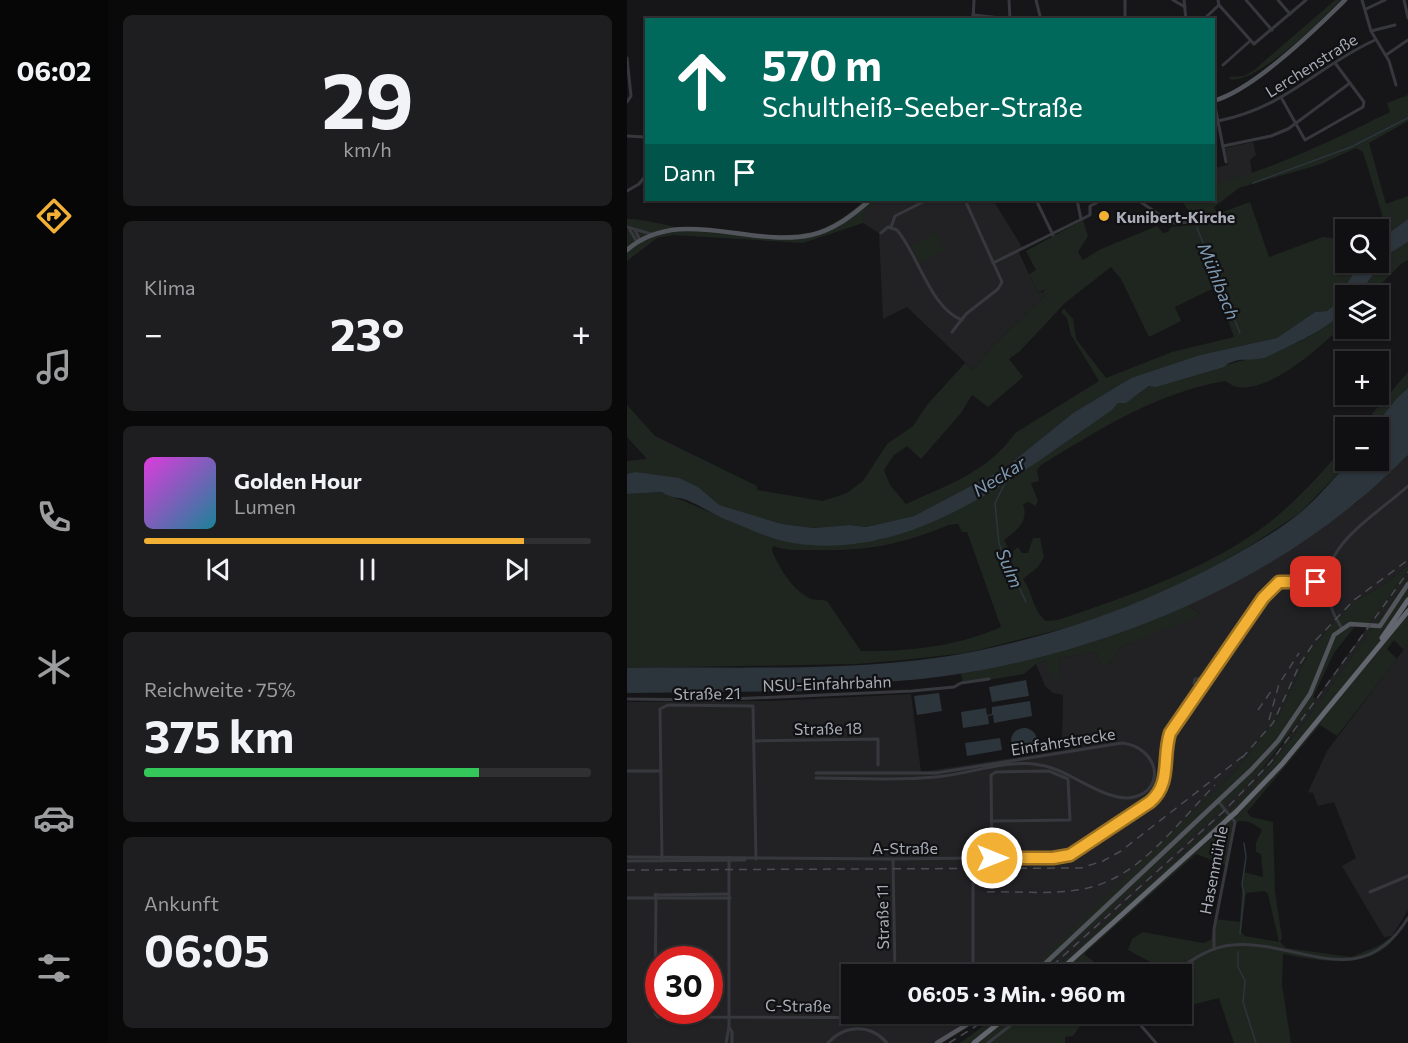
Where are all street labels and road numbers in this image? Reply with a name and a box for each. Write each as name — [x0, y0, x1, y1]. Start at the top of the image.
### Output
street label: Lerchenstraße — [1261, 29, 1361, 101]
street label: NSU-Einfahrbahn — [762, 671, 892, 695]
street label: Straße 21 — [673, 683, 741, 703]
street label: Straße 18 — [794, 718, 862, 738]
street label: Einfahrstrecke — [1009, 723, 1117, 759]
street label: Hasenmühle — [1195, 824, 1231, 916]
street label: A-Straße — [872, 838, 938, 857]
street label: Straße 11 — [872, 884, 892, 950]
street label: C-Straße — [765, 995, 831, 1015]

